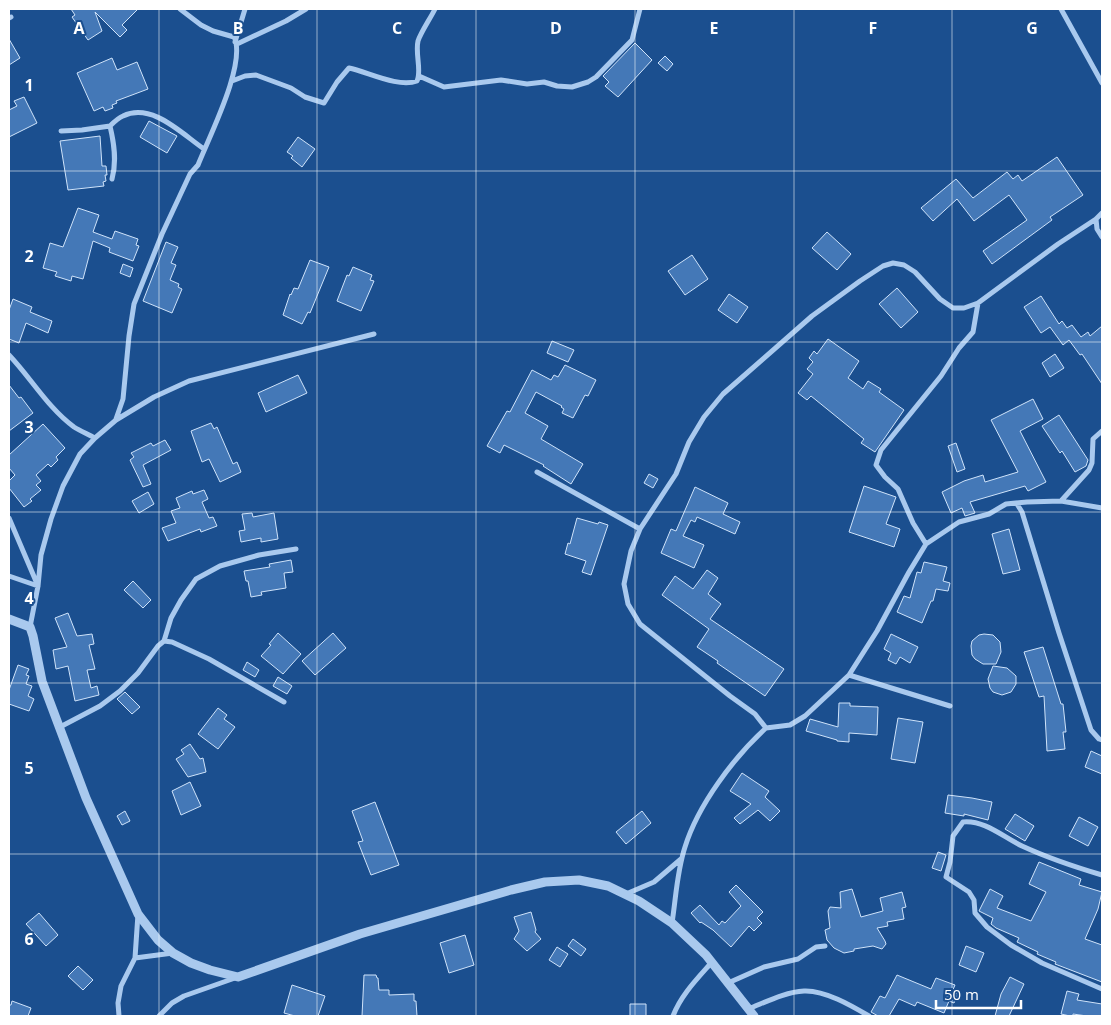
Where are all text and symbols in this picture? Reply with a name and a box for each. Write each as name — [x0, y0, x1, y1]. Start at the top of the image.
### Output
text: A — [73, 17, 85, 39]
text: B — [233, 17, 243, 39]
text: C — [392, 17, 402, 39]
text: D — [550, 17, 562, 39]
text: E — [710, 17, 719, 39]
text: F — [869, 17, 877, 39]
text: G — [1026, 17, 1038, 39]
text: 1 — [24, 74, 34, 96]
text: 2 — [24, 245, 34, 267]
text: 3 — [24, 416, 34, 438]
text: 4 — [24, 587, 34, 609]
text: 5 — [24, 757, 34, 779]
text: 6 — [24, 928, 34, 950]
scale bar — [936, 978, 1021, 1010]
text: 50 m — [944, 984, 979, 1004]

